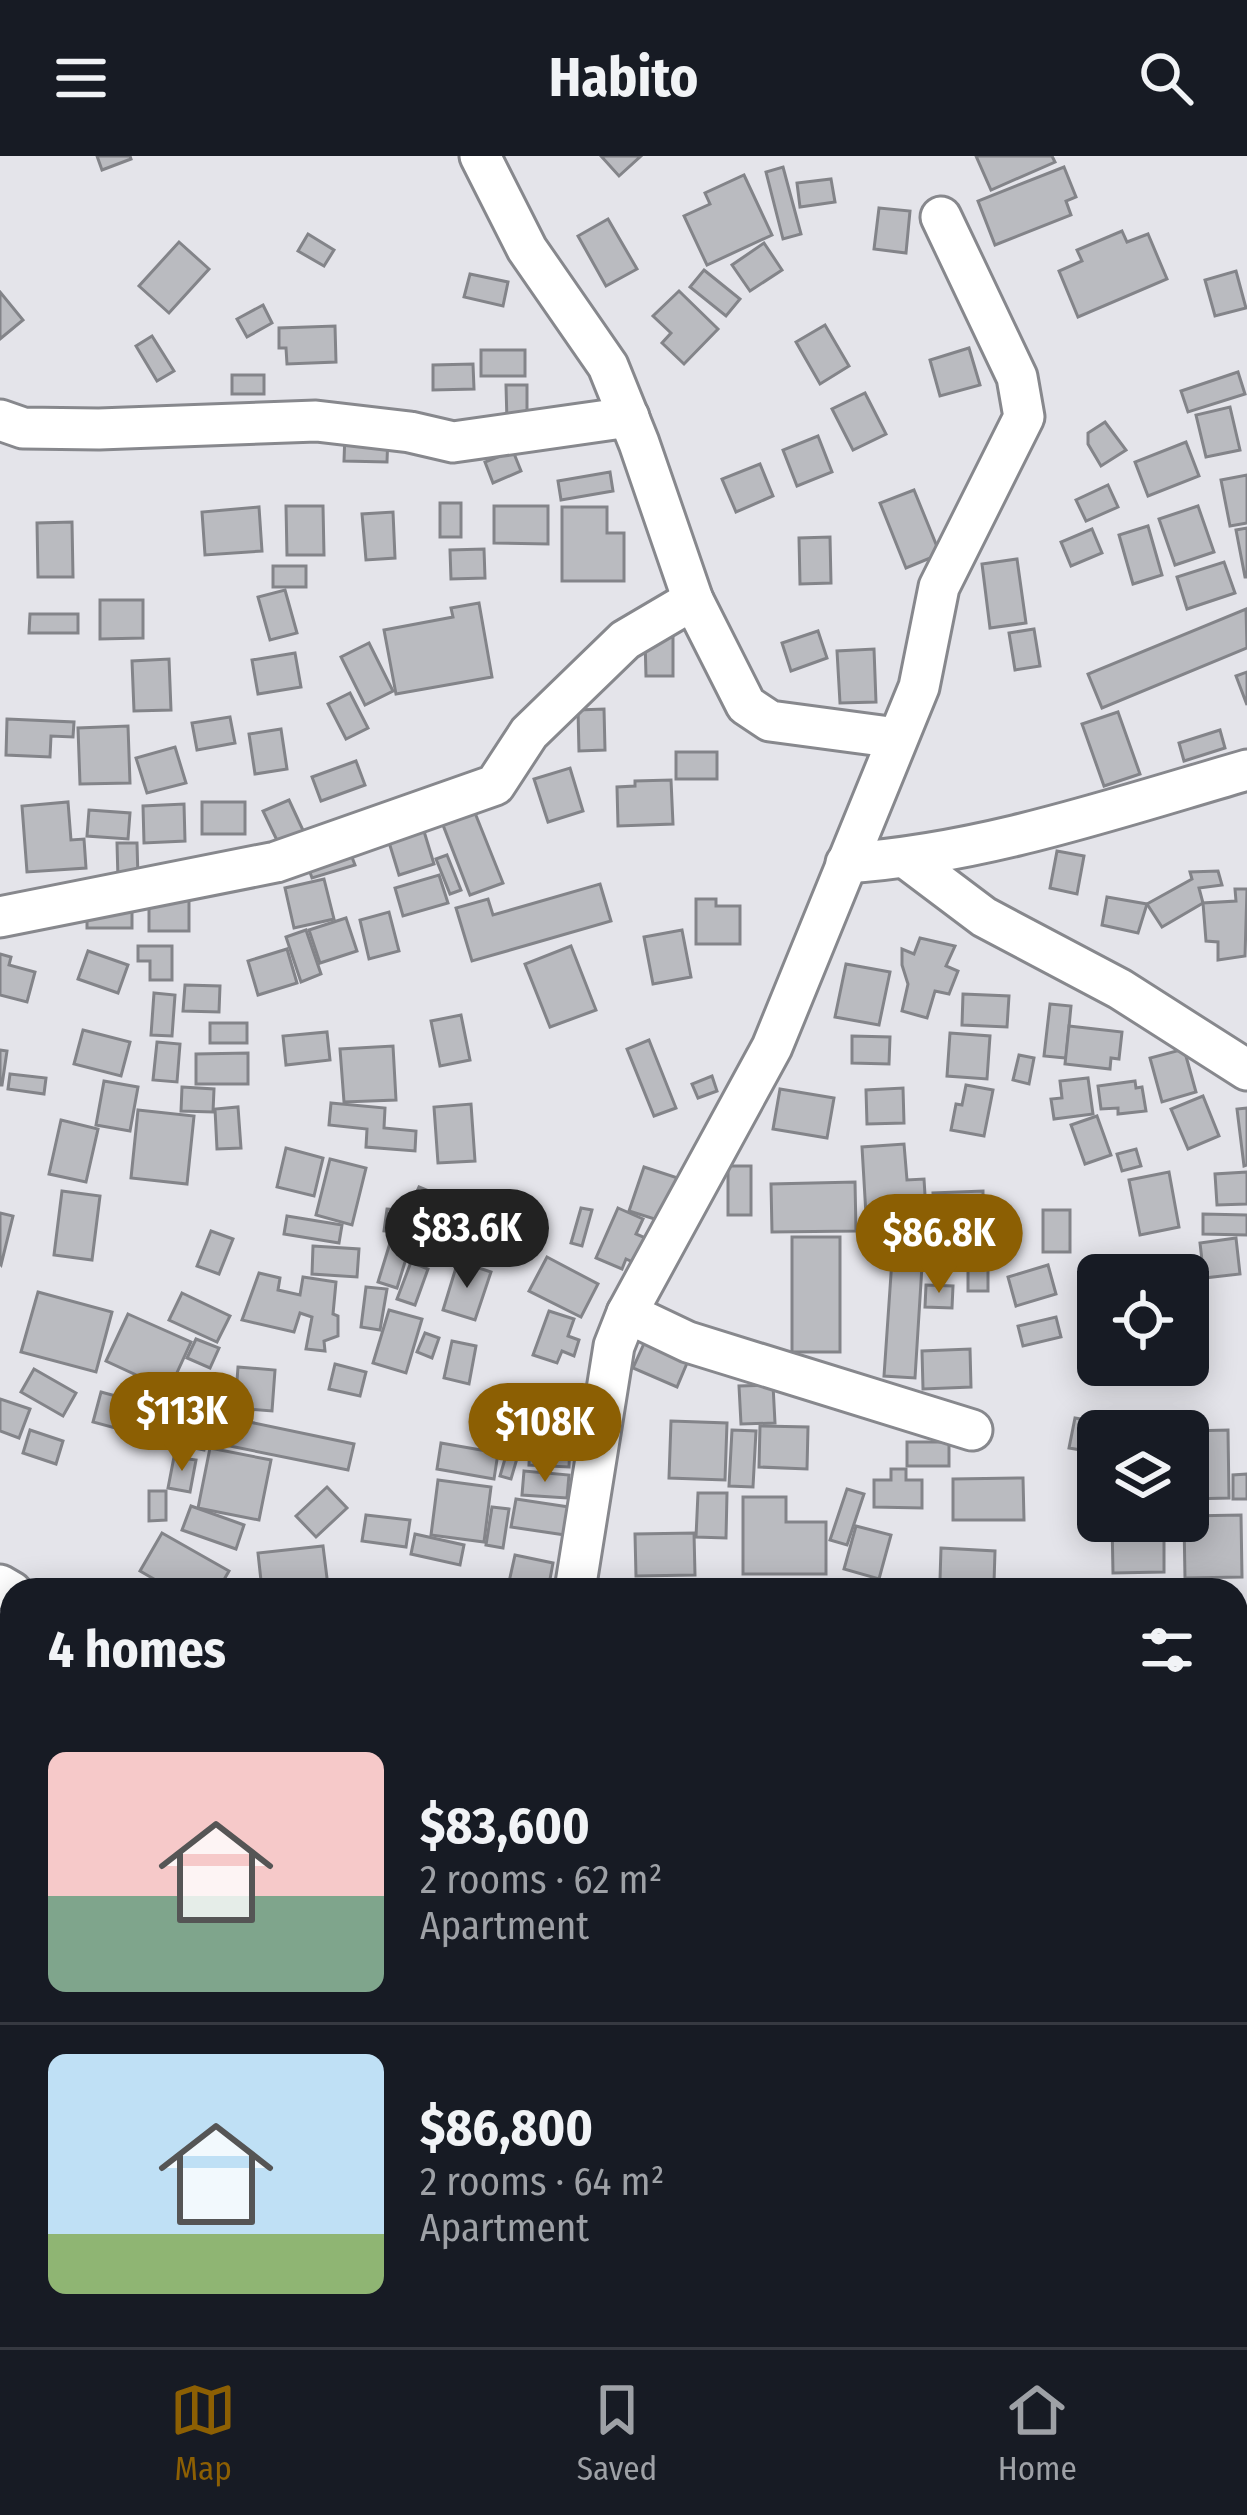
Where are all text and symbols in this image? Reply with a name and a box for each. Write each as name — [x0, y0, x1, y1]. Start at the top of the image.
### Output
icon: menu — [48, 45, 114, 111]
icon: search — [1133, 45, 1199, 111]
text: Habito — [549, 46, 698, 110]
pin: $83.6K — [369, 1189, 565, 1291]
pin: $86.8K — [841, 1194, 1037, 1296]
text: $83.6K — [412, 1205, 522, 1251]
text: $86.8K — [883, 1210, 995, 1256]
map controls — [1077, 1254, 1209, 1542]
button: locate — [1077, 1254, 1209, 1386]
pin: $113K — [98, 1372, 266, 1474]
pin: $108K — [461, 1383, 629, 1485]
text: $113K — [136, 1388, 228, 1434]
text: $108K — [495, 1399, 595, 1445]
button: layers — [1077, 1410, 1209, 1542]
icon: filters — [1134, 1617, 1200, 1683]
text: 4 homes — [48, 1619, 226, 1681]
text: $83,600 — [420, 1795, 590, 1857]
icon: home — [144, 1800, 288, 1944]
text: 2 rooms · 62 m² — [420, 1857, 662, 1903]
text: Apartment — [420, 1903, 589, 1949]
text: $86,800 — [420, 2097, 593, 2159]
icon: home — [144, 2102, 288, 2246]
text: 2 rooms · 64 m² — [420, 2159, 664, 2205]
text: Apartment — [420, 2205, 589, 2251]
tab: Map — [170, 2377, 236, 2489]
tab: Saved — [577, 2377, 657, 2489]
tab: Home — [998, 2377, 1077, 2489]

